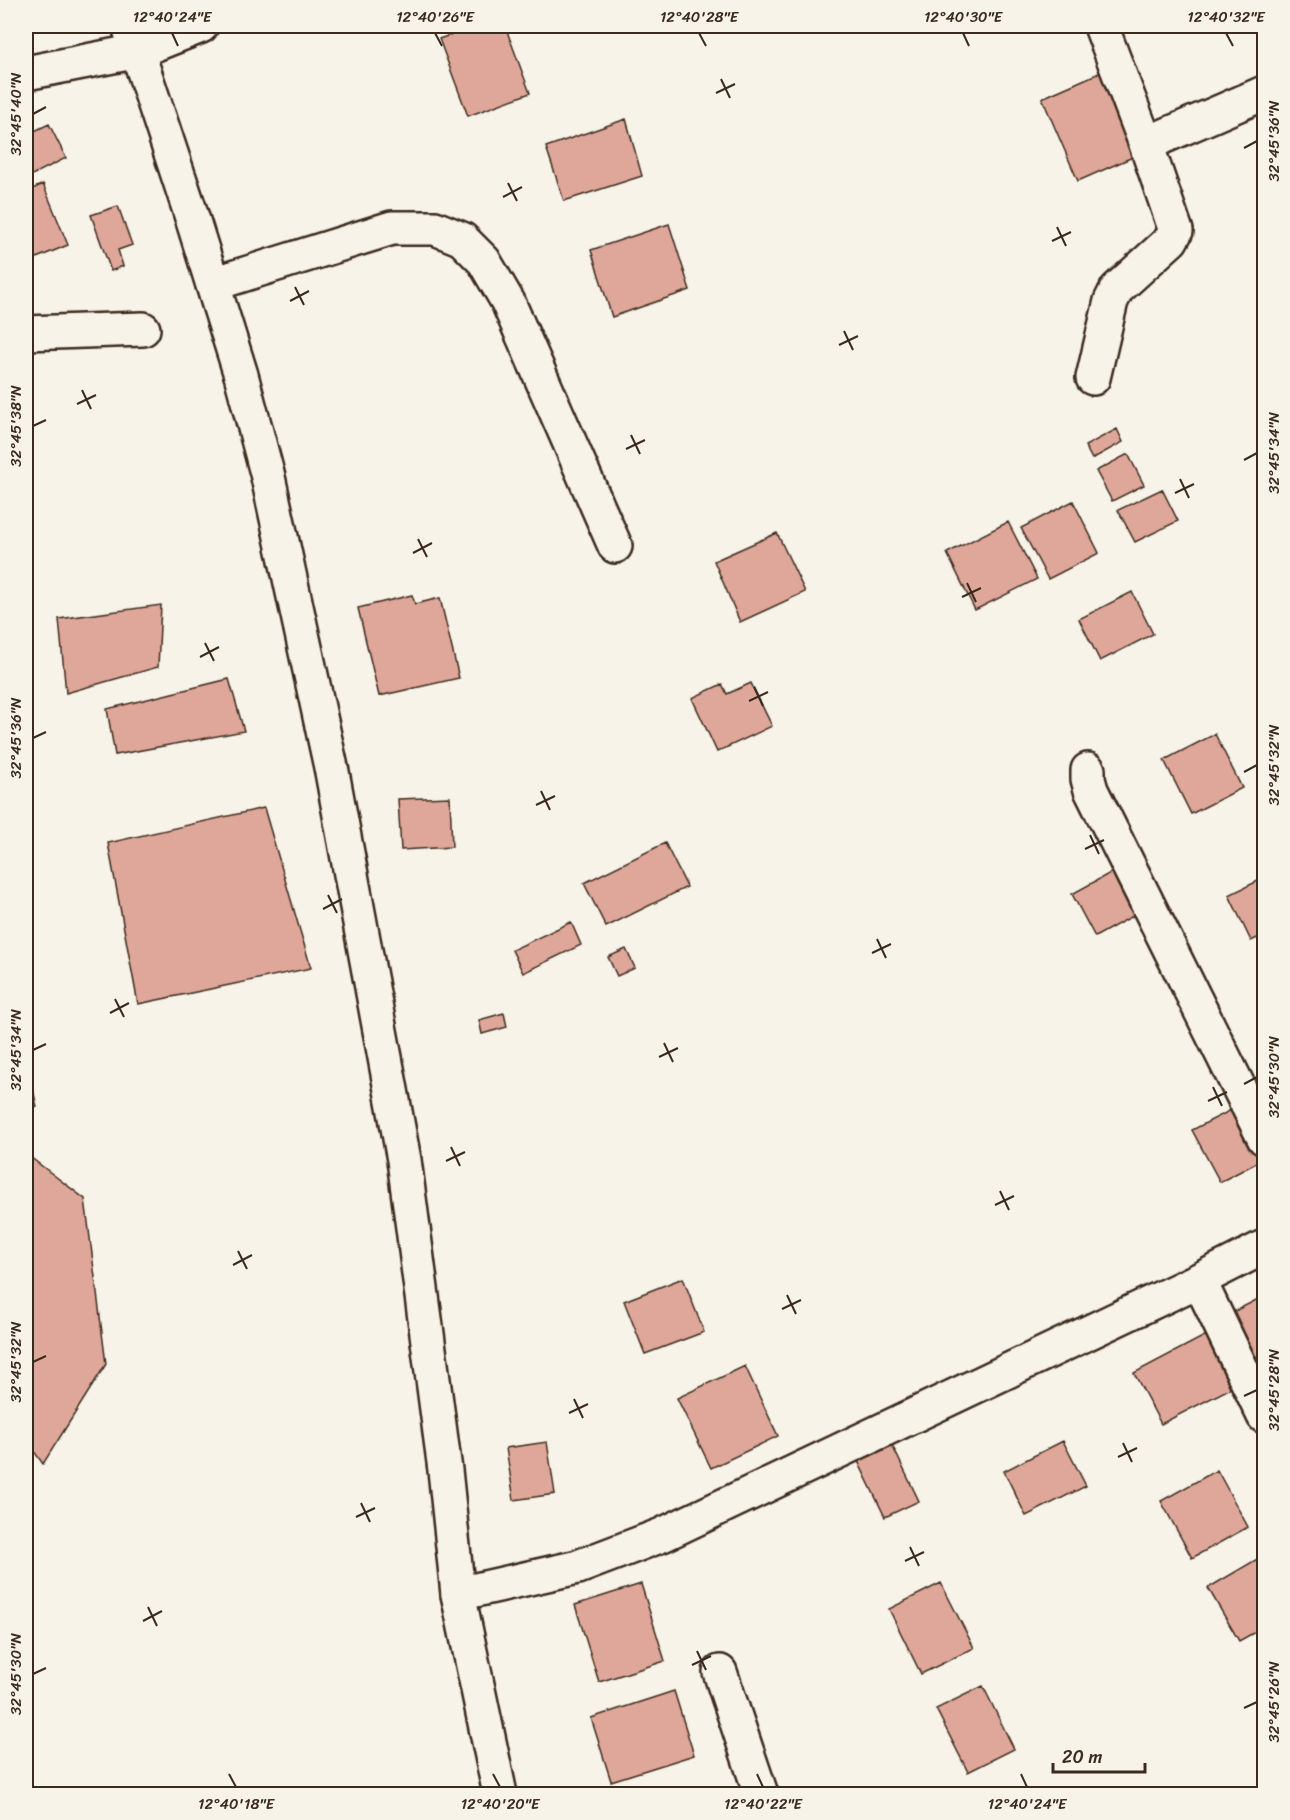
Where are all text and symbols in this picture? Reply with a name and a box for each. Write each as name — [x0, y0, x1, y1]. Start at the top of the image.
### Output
text: 12°40'24"E — [133, 4, 213, 30]
text: 12°40'26"E — [396, 4, 476, 30]
text: 12°40'28"E — [660, 4, 740, 30]
text: 12°40'30"E — [924, 4, 1004, 30]
text: 12°40'32"E — [1187, 4, 1266, 30]
text: 32°45'40"N — [3, 72, 29, 155]
text: 32°45'36"N — [1261, 100, 1287, 181]
text: 32°45'38"N — [3, 385, 29, 467]
text: 32°45'34"N — [1261, 412, 1287, 494]
text: 32°45'36"N — [3, 697, 29, 778]
text: 32°45'32"N — [1261, 724, 1287, 805]
text: 32°45'34"N — [3, 1009, 29, 1091]
text: 32°45'30"N — [1261, 1036, 1287, 1118]
text: 32°45'32"N — [3, 1321, 29, 1402]
text: 32°45'28"N — [1261, 1349, 1287, 1431]
text: 32°45'30"N — [3, 1633, 29, 1715]
text: 32°45'26"N — [1261, 1661, 1287, 1743]
scale bar — [1053, 1736, 1144, 1774]
text: 20 m — [1062, 1741, 1102, 1773]
text: 12°40'18"E — [198, 1791, 276, 1817]
text: 12°40'20"E — [461, 1791, 541, 1817]
text: 12°40'22"E — [724, 1791, 804, 1817]
text: 12°40'24"E — [988, 1791, 1068, 1817]

